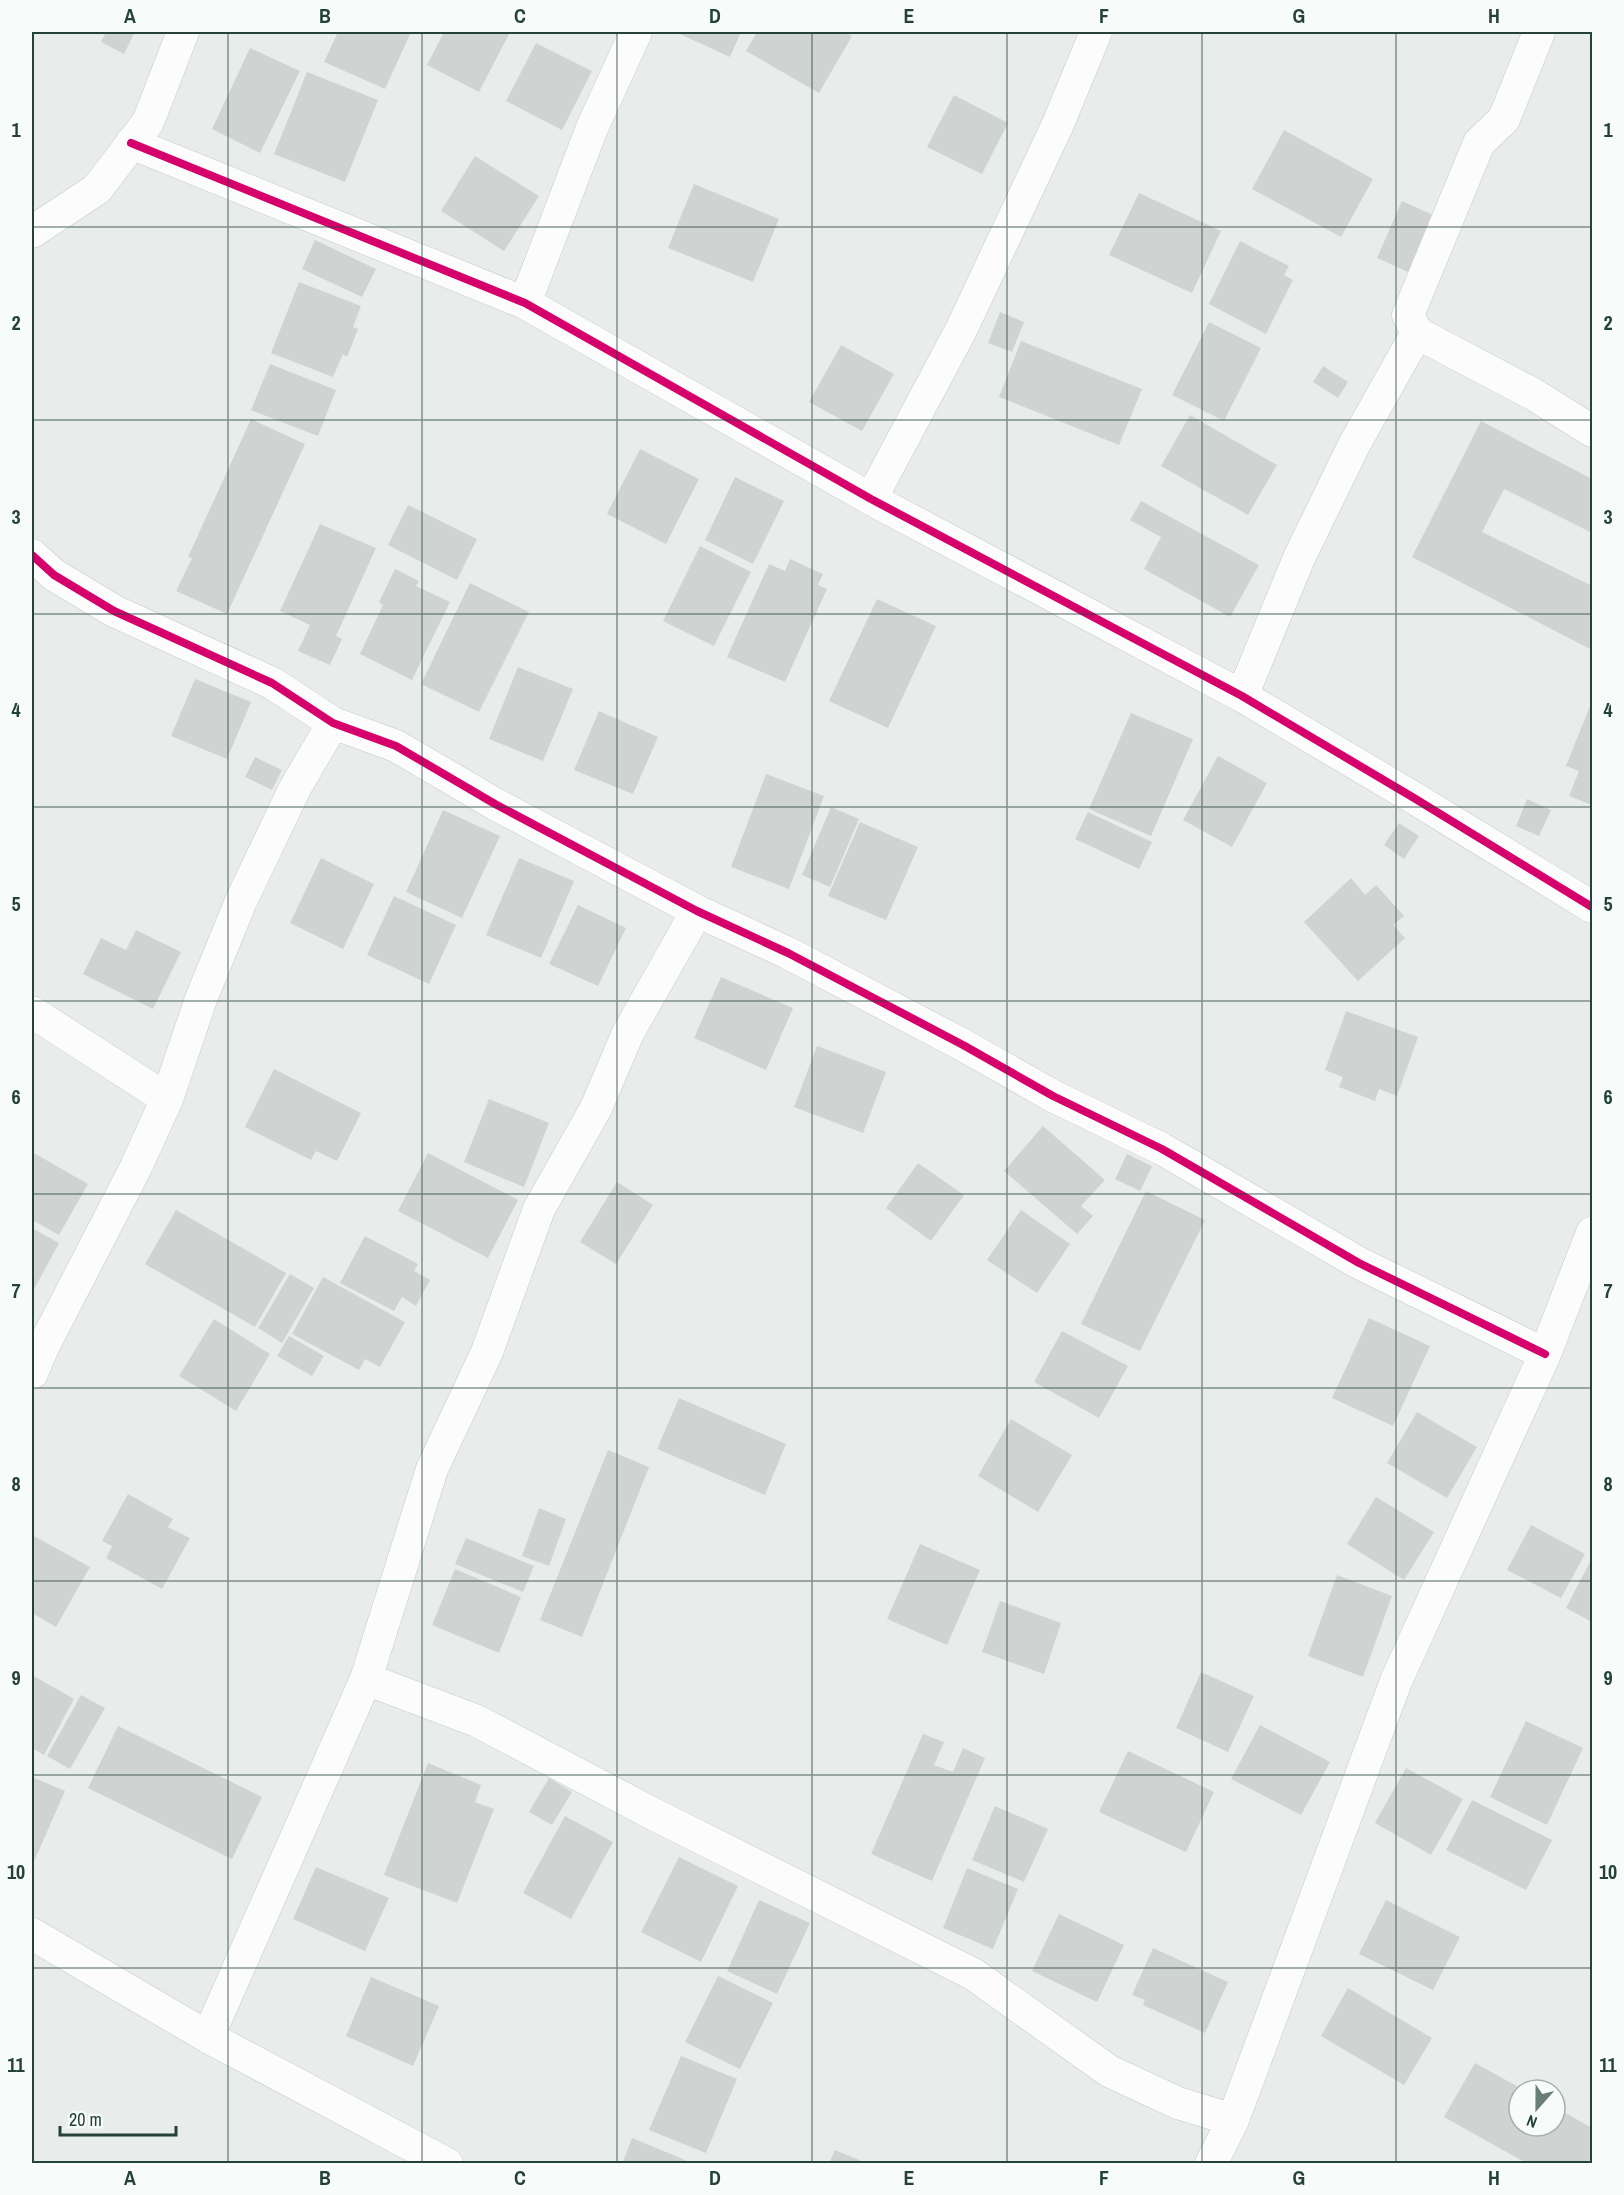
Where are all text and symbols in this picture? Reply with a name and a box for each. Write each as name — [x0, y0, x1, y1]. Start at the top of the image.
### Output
text: A — [124, 2, 136, 29]
text: B — [319, 2, 331, 29]
text: C — [514, 2, 526, 29]
text: D — [709, 2, 721, 29]
text: E — [904, 2, 915, 29]
text: F — [1099, 2, 1109, 29]
text: G — [1293, 2, 1305, 29]
text: H — [1488, 2, 1500, 29]
text: 1 — [11, 116, 21, 143]
text: 1 — [1603, 116, 1613, 143]
text: 2 — [11, 309, 21, 336]
text: 2 — [1603, 309, 1613, 336]
text: 3 — [11, 503, 21, 530]
text: 3 — [1603, 503, 1613, 530]
text: 4 — [11, 696, 21, 723]
text: 4 — [1603, 696, 1613, 723]
text: 5 — [11, 890, 21, 917]
text: 5 — [1603, 890, 1613, 917]
text: 6 — [11, 1083, 21, 1110]
text: 6 — [1603, 1083, 1613, 1110]
text: 7 — [11, 1277, 21, 1304]
text: 7 — [1603, 1277, 1613, 1304]
text: 8 — [11, 1470, 21, 1497]
text: 8 — [1603, 1470, 1613, 1497]
text: 9 — [11, 1664, 21, 1691]
text: 9 — [1603, 1664, 1613, 1691]
text: 10 — [7, 1858, 25, 1885]
text: 10 — [1599, 1858, 1617, 1885]
text: 11 — [7, 2051, 26, 2078]
text: 11 — [1599, 2051, 1618, 2078]
north arrow — [1507, 2078, 1567, 2138]
scale bar — [60, 2099, 176, 2137]
text: 20 m — [69, 2107, 102, 2132]
text: N — [1523, 2110, 1540, 2134]
text: A — [124, 2164, 136, 2191]
text: B — [319, 2164, 331, 2191]
text: C — [514, 2164, 526, 2191]
text: D — [709, 2164, 721, 2191]
text: E — [904, 2164, 915, 2191]
text: F — [1099, 2164, 1109, 2191]
text: G — [1293, 2164, 1305, 2191]
text: H — [1488, 2164, 1500, 2191]

